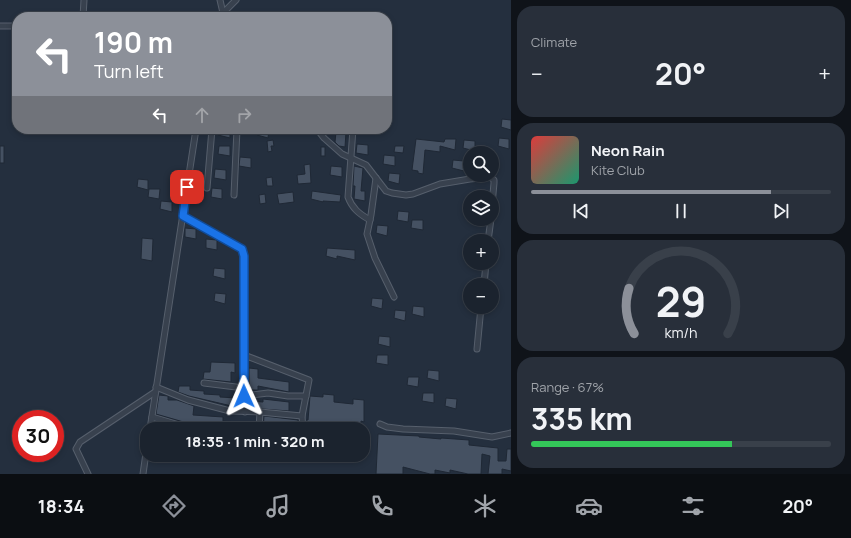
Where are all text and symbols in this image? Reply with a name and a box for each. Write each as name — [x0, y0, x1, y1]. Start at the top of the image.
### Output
text: 190 m — [94, 23, 173, 61]
icon: left — [28, 28, 80, 80]
text: Climate — [531, 33, 577, 51]
text: 20° — [655, 53, 706, 94]
text: Turn left — [94, 59, 164, 83]
text: − — [531, 59, 543, 89]
text: + — [818, 59, 831, 89]
icon: left — [149, 104, 171, 126]
icon: ahead — [191, 104, 213, 126]
icon: right — [233, 104, 255, 126]
text: Neon Rain — [591, 140, 665, 161]
map controls — [463, 146, 499, 314]
button: search — [463, 146, 499, 182]
text: Kite Club — [591, 161, 645, 179]
pin — [170, 170, 204, 204]
icon: arrive — [176, 176, 198, 198]
button: layers — [463, 190, 499, 226]
icon: previous — [570, 200, 592, 222]
icon: pause — [670, 200, 692, 222]
icon: next — [770, 200, 792, 222]
button: + — [463, 234, 499, 270]
text: 29 — [656, 272, 706, 328]
button: − — [463, 278, 499, 314]
text: km/h — [664, 322, 698, 341]
position arrow — [223, 375, 265, 417]
text: Range · 67% — [531, 378, 604, 396]
text: 335 km — [531, 398, 633, 439]
speed limit sign: 30 — [12, 410, 64, 462]
text: 18:35 · 1 min · 320 m — [185, 431, 325, 452]
icon: directions — [160, 492, 188, 520]
icon: music — [264, 492, 292, 520]
icon: phone — [368, 492, 396, 520]
icon: climate — [471, 492, 499, 520]
icon: car — [575, 492, 603, 520]
icon: filters — [679, 492, 707, 520]
text: 18:34 — [38, 494, 84, 518]
text: 20° — [782, 494, 813, 518]

